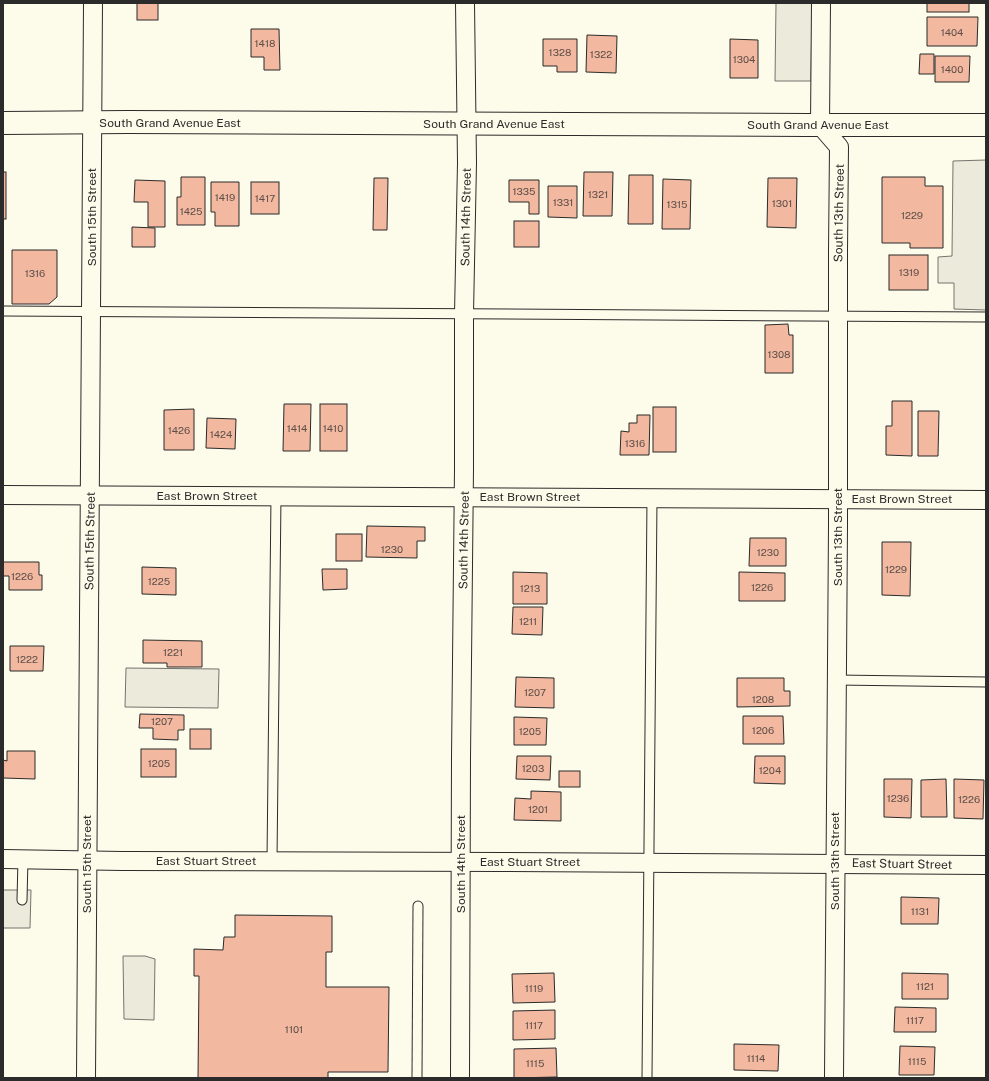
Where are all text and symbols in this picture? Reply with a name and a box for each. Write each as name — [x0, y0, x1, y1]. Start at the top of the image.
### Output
house number: 1404 — [941, 26, 963, 38]
house number: 1418 — [255, 37, 275, 49]
house number: 1328 — [549, 46, 571, 58]
house number: 1322 — [590, 48, 612, 60]
house number: 1304 — [733, 53, 755, 65]
house number: 1400 — [941, 63, 963, 75]
street label: South Grand Avenue East — [99, 116, 241, 130]
street label: South Grand Avenue East — [423, 117, 565, 131]
street label: South Grand Avenue East — [747, 118, 889, 132]
street label: South 13th Street — [831, 163, 847, 262]
street label: South 15th Street — [85, 167, 99, 266]
street label: South 14th Street — [458, 167, 474, 266]
house number: 1335 — [512, 185, 536, 197]
house number: 1321 — [588, 188, 608, 200]
house number: 1419 — [215, 191, 235, 203]
house number: 1417 — [255, 192, 275, 204]
house number: 1331 — [553, 196, 573, 208]
house number: 1301 — [772, 197, 792, 209]
house number: 1315 — [667, 198, 687, 210]
house number: 1425 — [180, 205, 202, 217]
house number: 1229 — [901, 209, 923, 221]
house number: 1319 — [899, 266, 919, 278]
house number: 1316 — [25, 267, 45, 279]
house number: 1308 — [768, 348, 790, 360]
house number: 1414 — [287, 422, 307, 434]
house number: 1410 — [323, 422, 343, 434]
house number: 1426 — [168, 424, 190, 436]
house number: 1424 — [210, 428, 232, 440]
house number: 1316 — [625, 437, 645, 449]
street label: South 13th Street — [831, 488, 845, 586]
street label: East Brown Street — [156, 489, 258, 503]
street label: South 14th Street — [456, 490, 472, 589]
street label: East Brown Street — [479, 490, 581, 504]
street label: South 15th Street — [82, 491, 98, 590]
street label: East Brown Street — [851, 492, 953, 506]
house number: 1230 — [381, 543, 403, 555]
house number: 1230 — [757, 546, 779, 558]
house number: 1229 — [885, 563, 907, 575]
house number: 1226 — [11, 570, 33, 582]
house number: 1225 — [148, 575, 170, 587]
house number: 1226 — [751, 581, 773, 593]
house number: 1213 — [520, 582, 540, 594]
house number: 1211 — [519, 615, 537, 627]
house number: 1221 — [163, 646, 183, 658]
house number: 1222 — [16, 653, 38, 665]
house number: 1207 — [524, 686, 546, 698]
house number: 1208 — [752, 693, 774, 705]
house number: 1207 — [151, 715, 173, 727]
house number: 1206 — [752, 724, 774, 736]
house number: 1205 — [519, 725, 541, 737]
house number: 1205 — [148, 757, 170, 769]
house number: 1203 — [522, 762, 544, 774]
house number: 1204 — [759, 764, 781, 776]
house number: 1236 — [887, 792, 909, 804]
house number: 1226 — [958, 793, 980, 805]
house number: 1201 — [528, 803, 548, 815]
street label: South 13th Street — [828, 812, 842, 910]
street label: South 15th Street — [80, 814, 94, 913]
street label: South 14th Street — [454, 815, 468, 913]
street label: East Stuart Street — [156, 854, 257, 868]
street label: East Stuart Street — [480, 855, 581, 869]
street label: East Stuart Street — [852, 856, 953, 872]
house number: 1131 — [911, 905, 929, 917]
house number: 1121 — [916, 980, 934, 992]
house number: 1119 — [525, 982, 543, 994]
house number: 1117 — [906, 1014, 924, 1026]
house number: 1117 — [525, 1019, 543, 1031]
house number: 1101 — [285, 1023, 303, 1035]
house number: 1114 — [747, 1052, 765, 1064]
house number: 1115 — [908, 1055, 926, 1067]
house number: 1115 — [526, 1057, 544, 1069]

